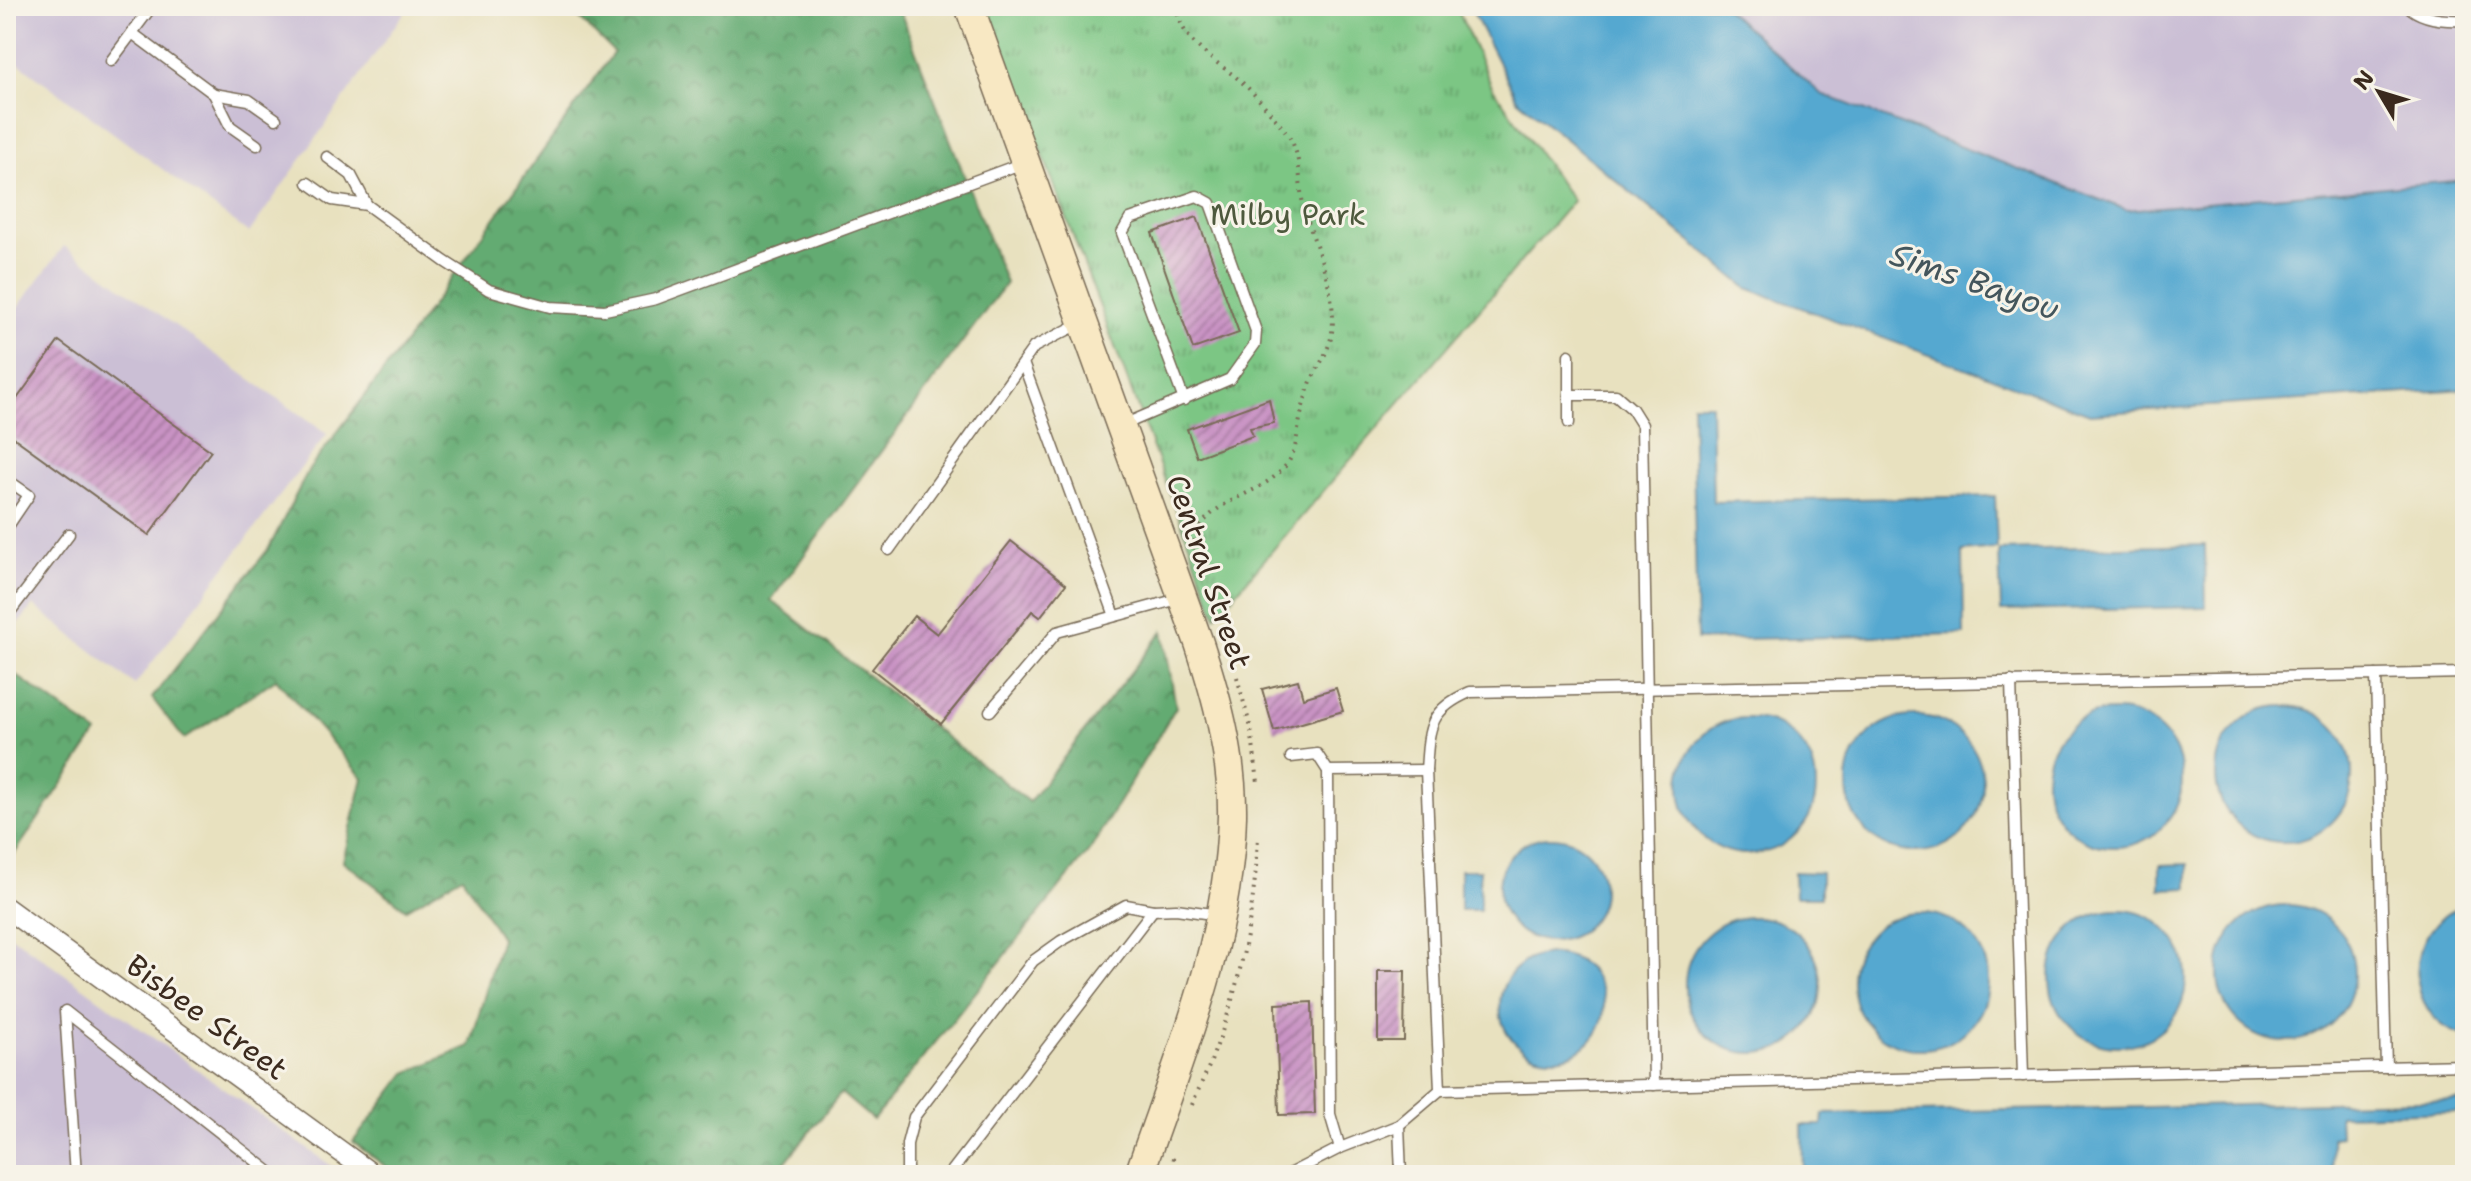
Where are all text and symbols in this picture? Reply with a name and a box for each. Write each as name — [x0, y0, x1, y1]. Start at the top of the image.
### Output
north arrow — [2339, 52, 2419, 132]
text: N — [2347, 64, 2380, 96]
park label: Milby Park — [1210, 194, 1366, 235]
water label: Sims Bayou — [1885, 232, 2065, 330]
street label: Central Street — [1156, 469, 1262, 675]
street label: Bisbee Street — [118, 945, 296, 1089]

